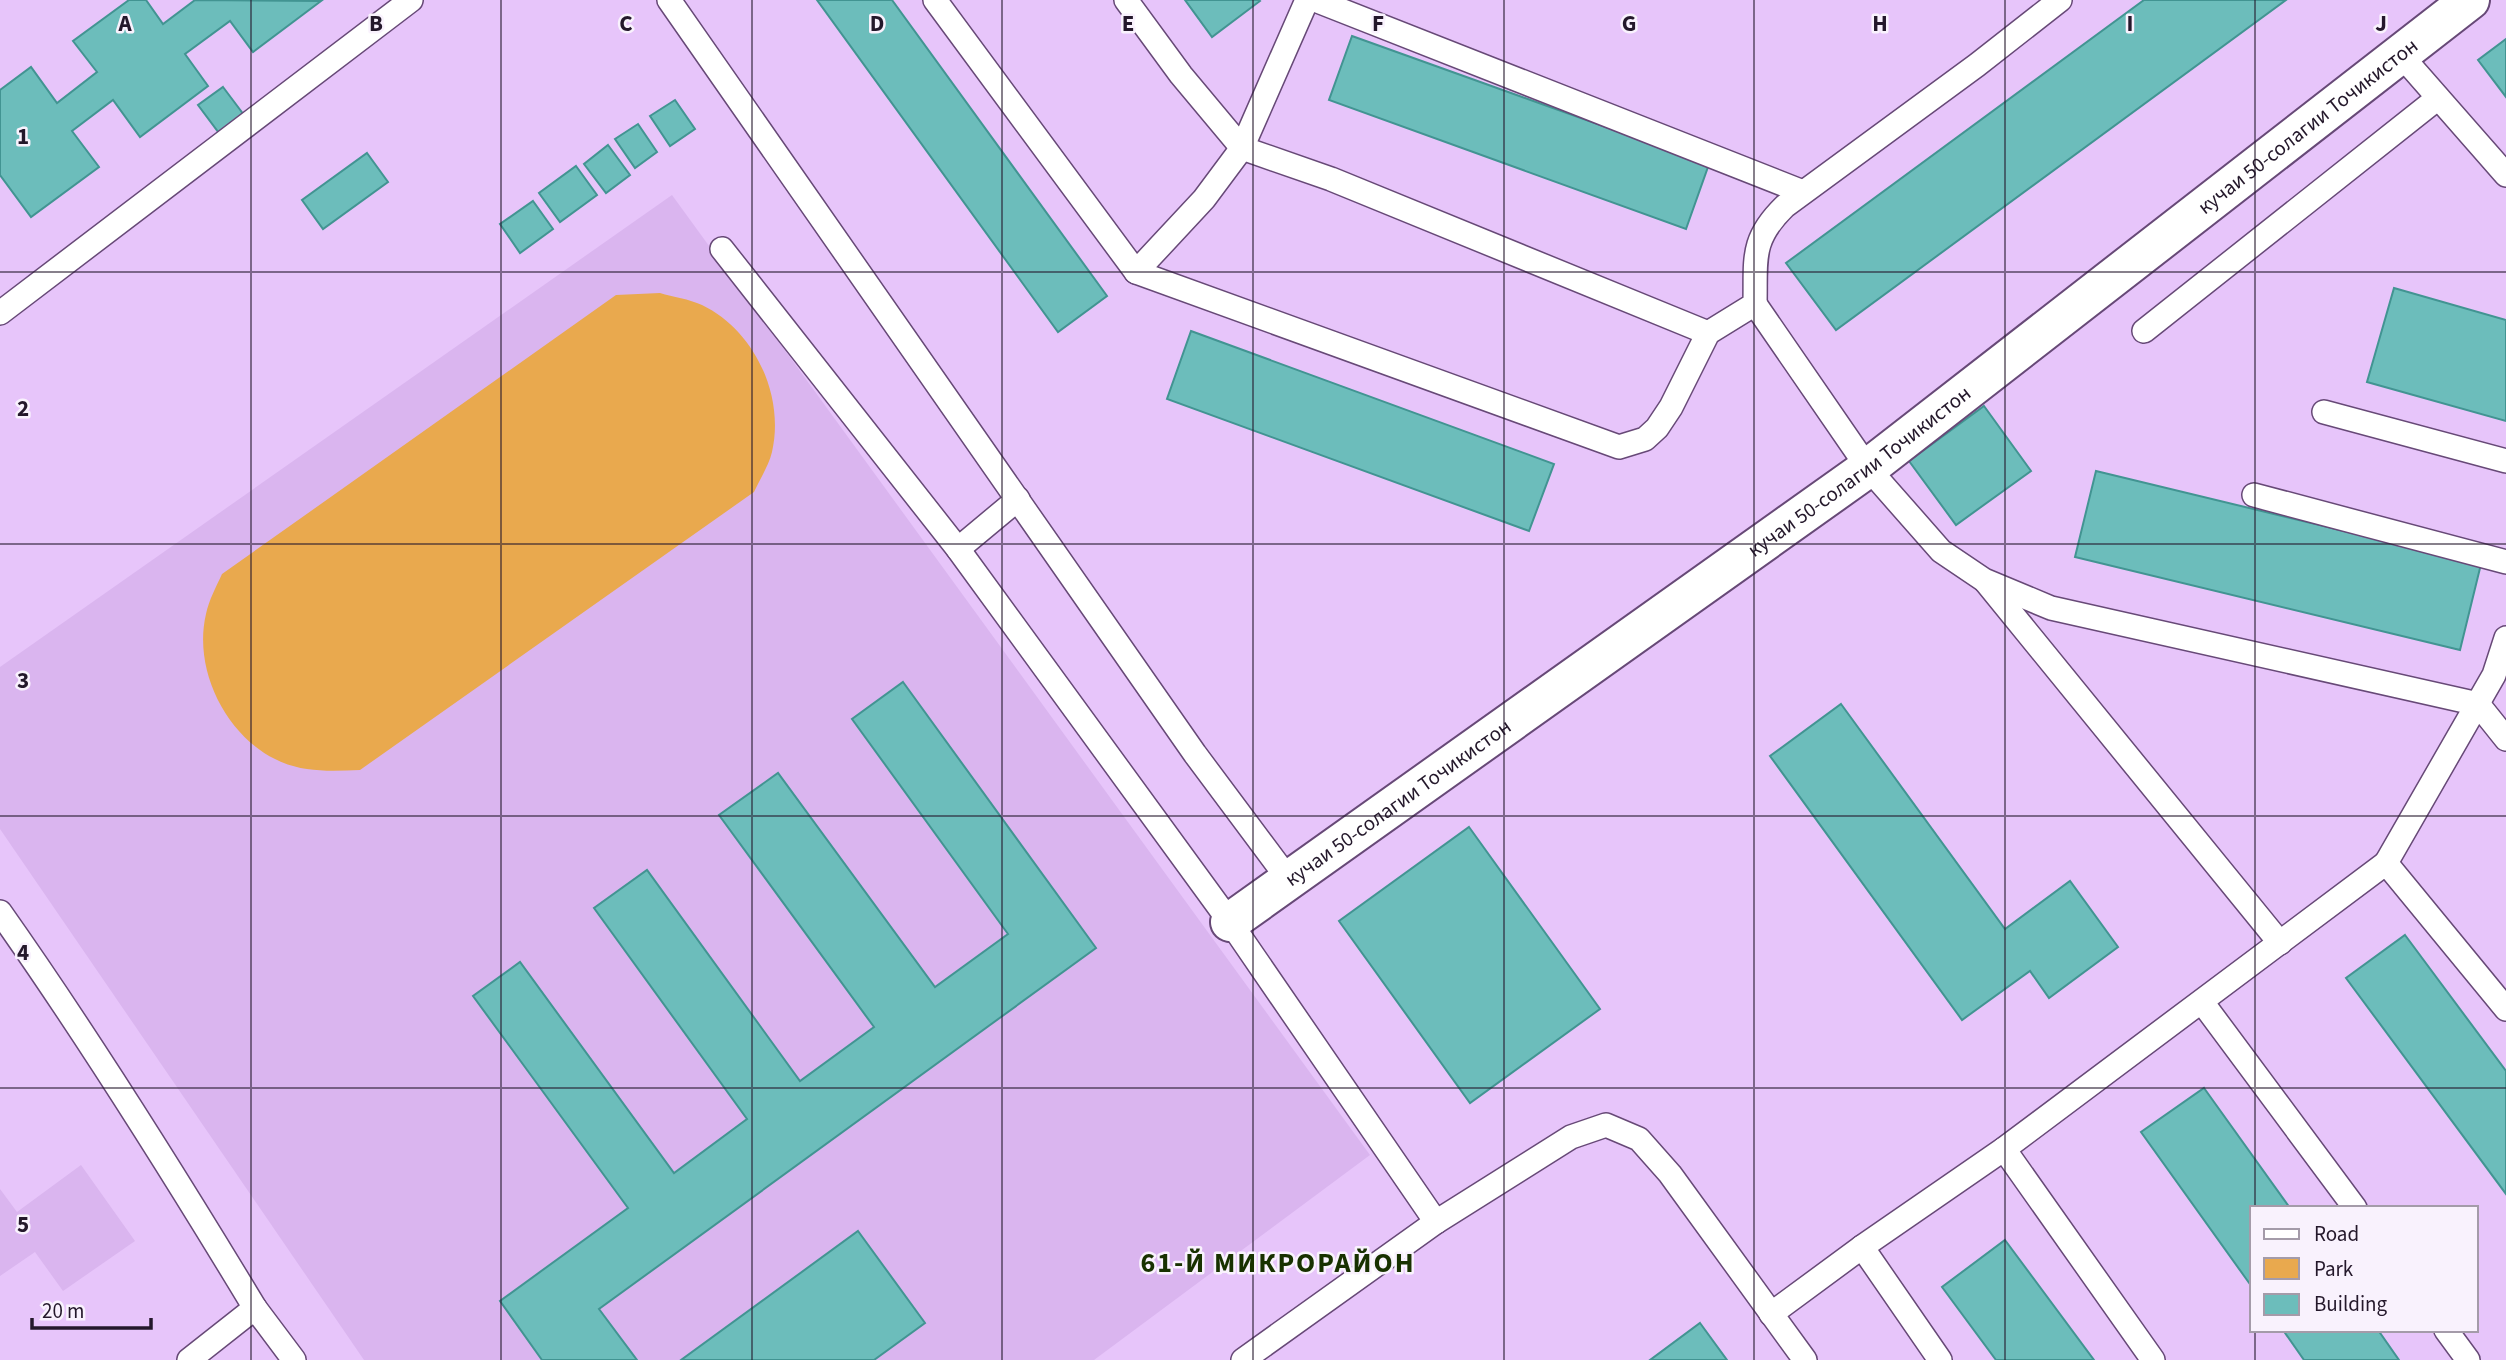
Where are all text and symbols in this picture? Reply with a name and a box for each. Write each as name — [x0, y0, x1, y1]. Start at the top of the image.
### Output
text: A — [117, 7, 132, 40]
text: B — [369, 7, 383, 40]
text: C — [619, 7, 633, 40]
text: D — [870, 7, 884, 40]
text: E — [1122, 7, 1134, 40]
text: F — [1372, 7, 1384, 40]
text: G — [1622, 7, 1636, 40]
text: H — [1872, 7, 1888, 40]
text: I — [2127, 7, 2133, 40]
text: J — [2375, 7, 2387, 40]
street label: кучаи 50-солагии Точикистон — [2191, 31, 2424, 221]
text: 1 — [17, 120, 29, 153]
street label: кучаи 50-солагии Точикистон — [1741, 378, 1977, 564]
text: 2 — [17, 392, 29, 425]
text: 3 — [17, 664, 29, 697]
street label: кучаи 50-солагии Точикистон — [1278, 712, 1517, 894]
text: 4 — [17, 936, 29, 969]
legend — [2250, 1206, 2478, 1332]
text: 5 — [17, 1208, 29, 1241]
text: Road — [2314, 1219, 2359, 1249]
district label: 61-Й МИКРОРАЙОН — [1140, 1243, 1416, 1283]
text: Park — [2314, 1254, 2354, 1284]
scale bar — [32, 1286, 150, 1330]
text: Building — [2314, 1289, 2388, 1319]
text: 20 m — [42, 1296, 84, 1326]

